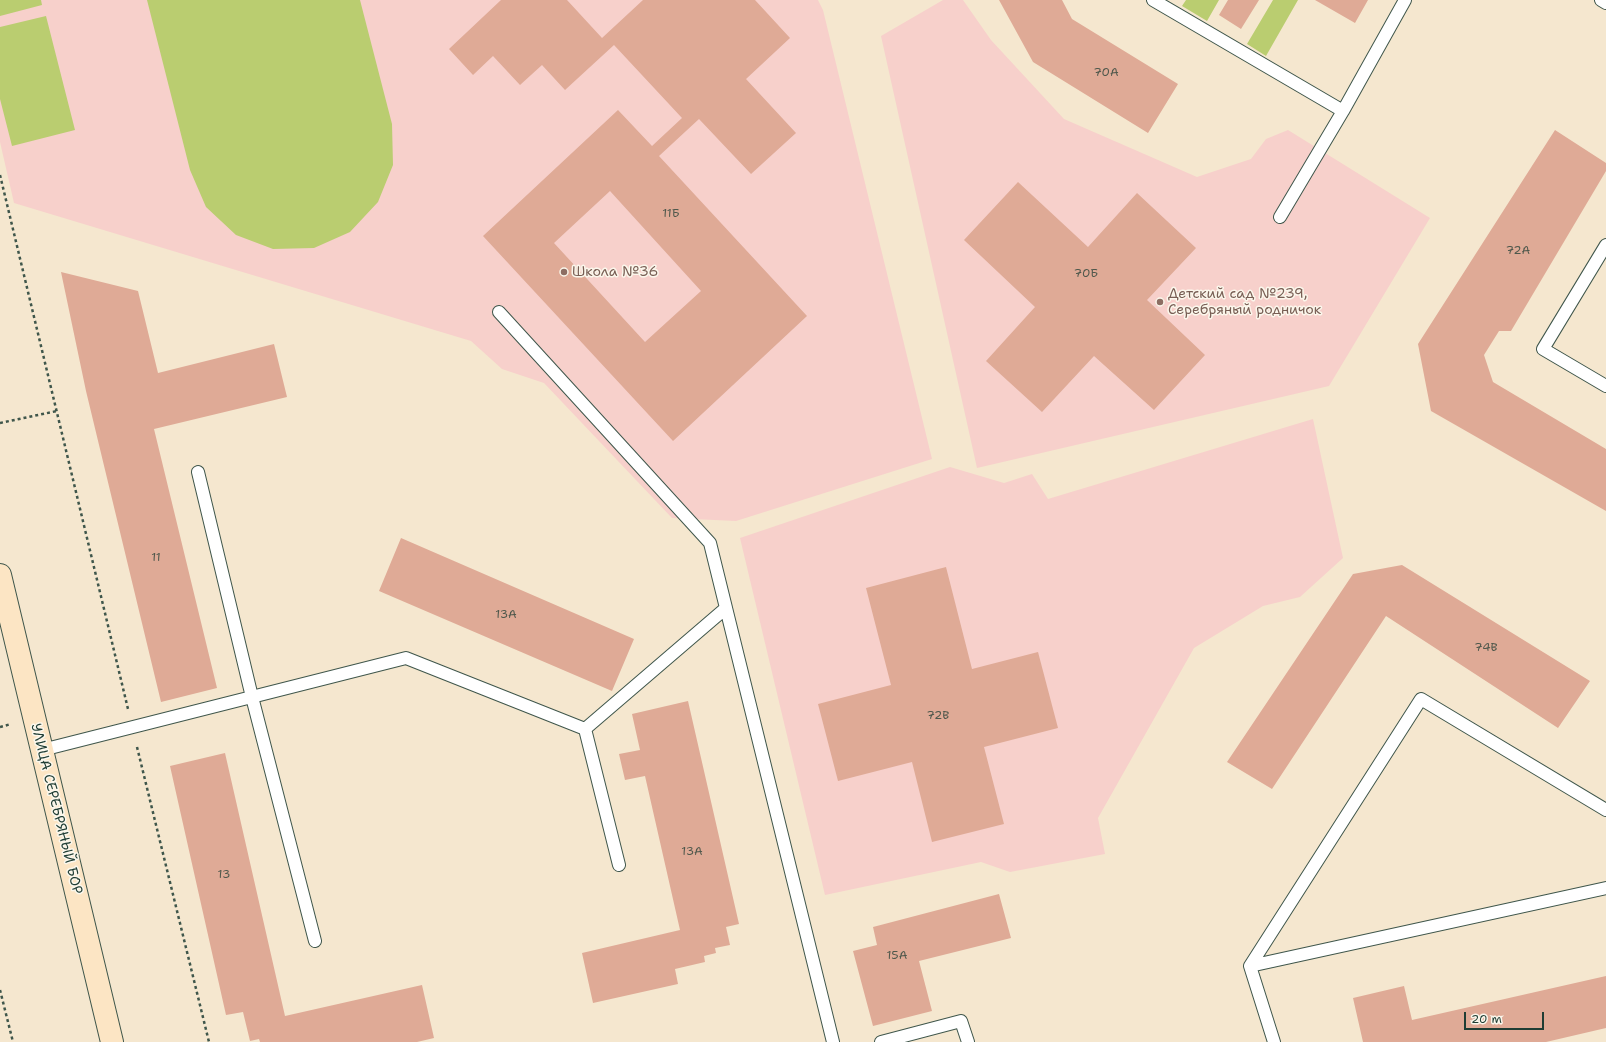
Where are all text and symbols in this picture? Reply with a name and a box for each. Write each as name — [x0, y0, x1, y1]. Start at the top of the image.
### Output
house number: 70А — [1093, 66, 1119, 80]
house number: 11Б — [662, 207, 680, 221]
house number: 72А — [1506, 244, 1530, 258]
place label: Школа №36 — [572, 264, 658, 280]
marker: Школа №36 — [559, 267, 569, 277]
house number: 70Б — [1074, 267, 1098, 281]
place label: Детский сад №239, Серебряный родничок — [1168, 286, 1321, 318]
marker: Детский сад №239, Серебряный родничок — [1155, 297, 1165, 307]
house number: 11 — [151, 551, 161, 565]
house number: 13А — [495, 608, 517, 622]
house number: 74В — [1474, 641, 1498, 655]
house number: 72В — [927, 709, 949, 723]
street label: УЛИЦА СЕРЕБРЯНЫЙ БОР — [27, 722, 85, 896]
house number: 13А — [681, 845, 703, 859]
house number: 13 — [218, 868, 230, 882]
house number: 15А — [887, 949, 907, 963]
scale bar — [1466, 1004, 1546, 1030]
text: 20 m — [1471, 1011, 1502, 1027]

